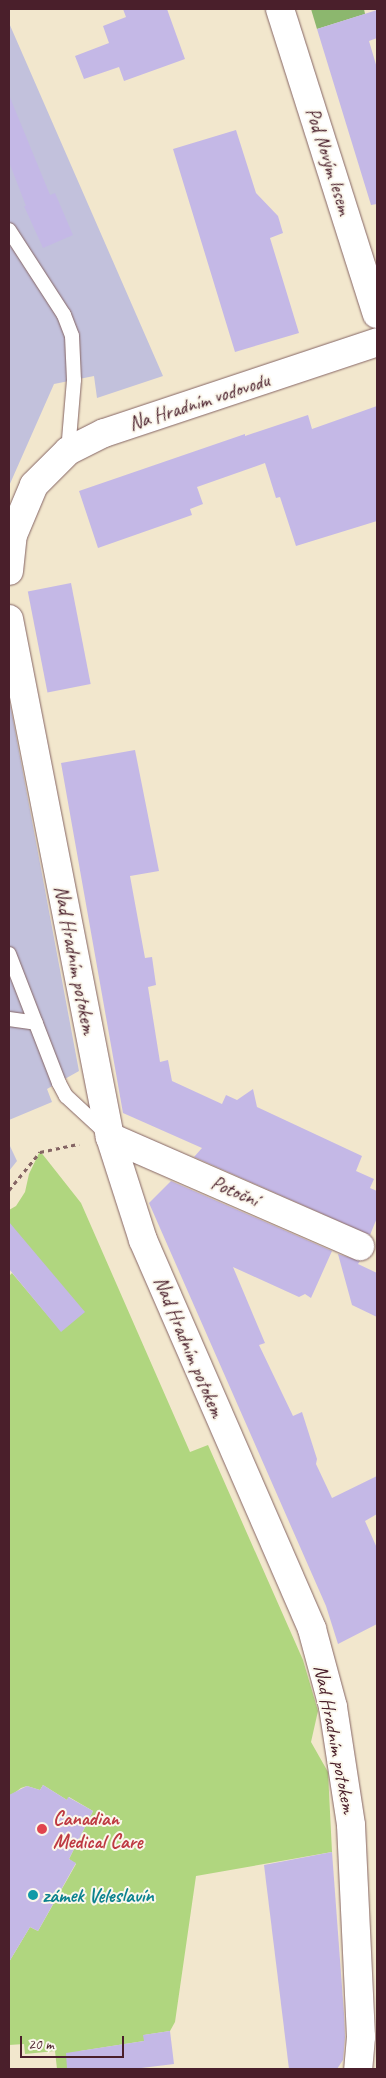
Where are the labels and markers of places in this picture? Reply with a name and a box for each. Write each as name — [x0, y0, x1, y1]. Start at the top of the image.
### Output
place label: Canadian Medical Care — [53, 1806, 143, 1853]
marker: Canadian Medical Care — [35, 1822, 49, 1836]
place label: zámek Veleslavín — [43, 1883, 153, 1907]
marker: zámek Veleslavín — [27, 1889, 39, 1901]

